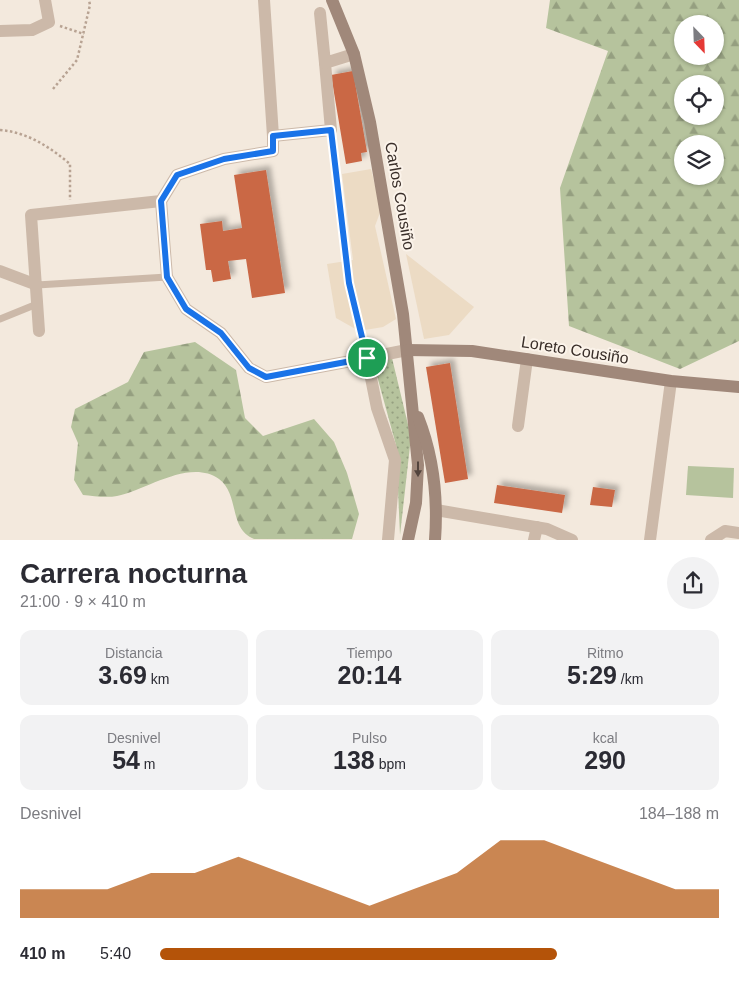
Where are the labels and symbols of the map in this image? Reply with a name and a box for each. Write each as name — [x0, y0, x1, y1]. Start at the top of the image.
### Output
north arrow — [674, 15, 724, 65]
street label: Carlos Cousiño — [382, 141, 418, 251]
street label: Loreto Cousiño — [520, 333, 630, 367]
pin — [346, 337, 388, 379]
one-way arrow — [414, 462, 422, 478]

